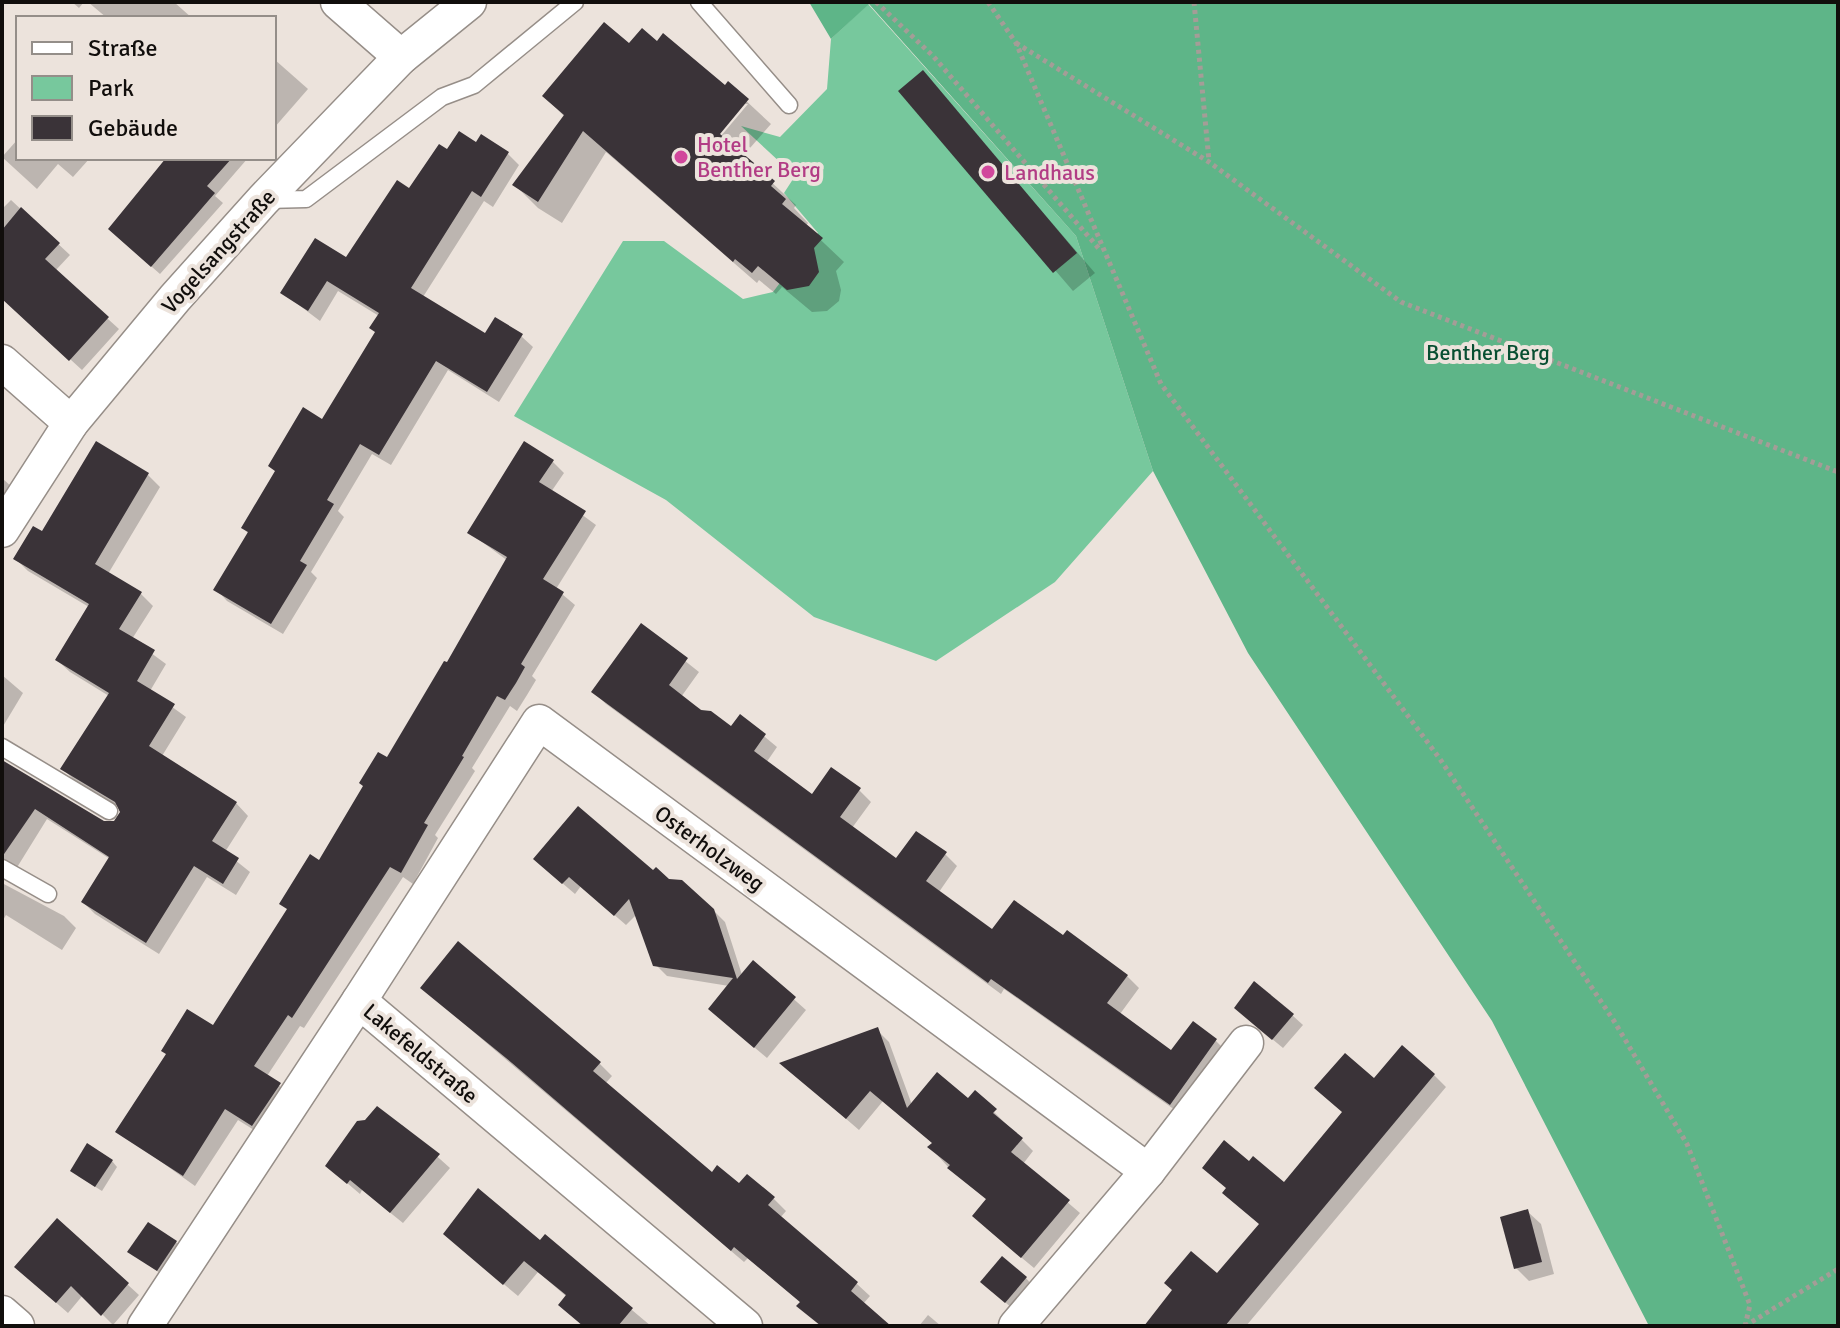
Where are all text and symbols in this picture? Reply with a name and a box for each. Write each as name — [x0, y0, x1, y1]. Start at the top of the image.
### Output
legend — [16, 16, 276, 160]
text: Straße — [88, 33, 158, 63]
text: Park — [88, 73, 134, 103]
text: Gebäude — [88, 113, 178, 143]
place label: Hotel Benther Berg — [697, 131, 821, 183]
marker: Hotel Benther Berg — [672, 148, 690, 166]
place label: Landhaus — [1004, 159, 1095, 186]
marker: Landhaus — [979, 163, 997, 181]
street label: Vogelsangstraße — [156, 184, 281, 319]
park label: Benther Berg — [1426, 339, 1550, 366]
street label: Osterholzweg — [650, 800, 770, 897]
street label: Lakefeldstraße — [358, 998, 484, 1109]

